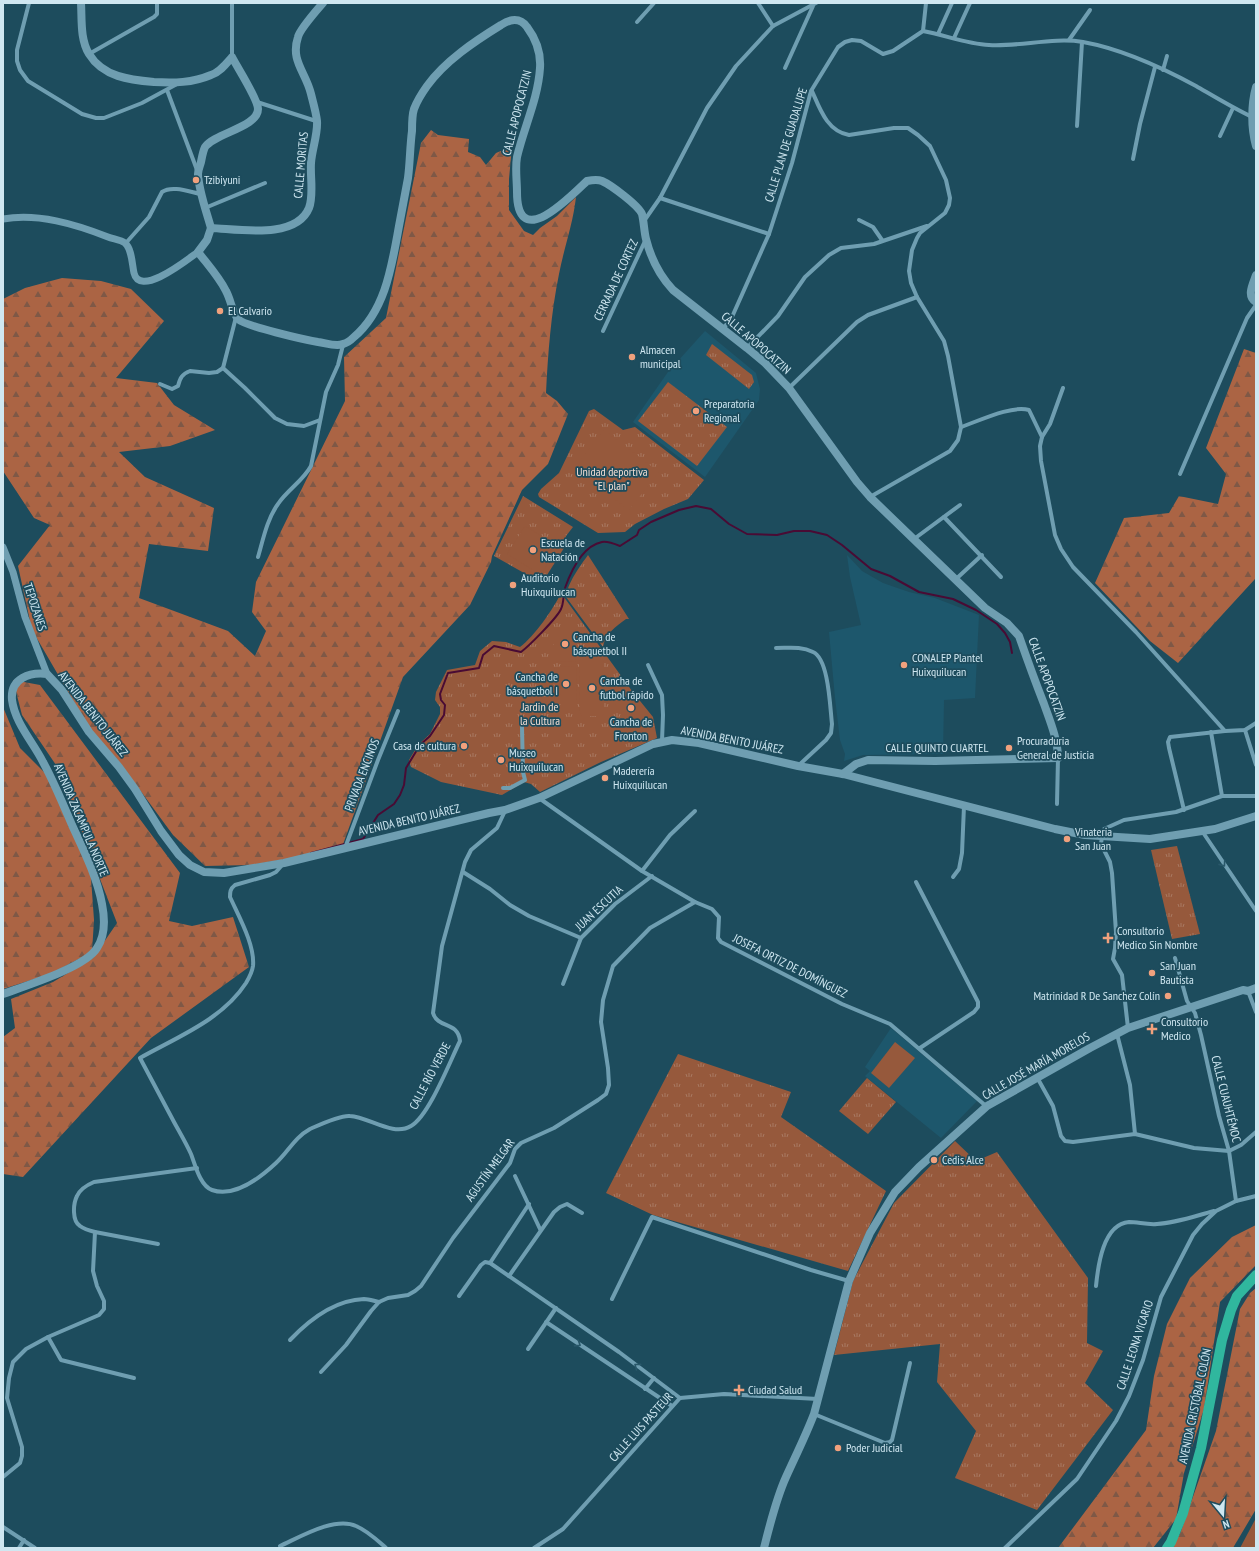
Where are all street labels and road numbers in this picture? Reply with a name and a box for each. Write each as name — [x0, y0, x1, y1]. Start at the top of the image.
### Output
street label: CALLE APOPOCATZIN — [499, 69, 534, 157]
street label: CALLE PLAN DE GUADALUPE — [761, 86, 810, 204]
street label: CALLE MORITAS — [290, 131, 311, 199]
street label: CERRADA DE CORTEZ — [590, 237, 641, 323]
street label: CALLE APOPOCATZIN — [718, 308, 794, 377]
street label: TEPOZANES — [21, 581, 50, 633]
street label: CALLE APOPOCATZIN — [1025, 635, 1069, 722]
street label: AVENIDA BENITO JUÁREZ — [55, 668, 131, 759]
street label: AVENIDA BENITO JUÁREZ — [680, 722, 785, 757]
street label: PRIVADA ENCINOS — [341, 736, 382, 813]
street label: CALLE QUINTO CUARTEL — [886, 740, 988, 755]
street label: AVENIDA ZACAMPULA NORTE — [51, 761, 112, 878]
street label: AVENIDA BENITO JUÁREZ — [356, 800, 461, 839]
street label: JUAN ESCUTIA — [571, 882, 626, 934]
street label: JOSEFA ORTIZ DE DOMÍNGUEZ — [730, 930, 850, 1001]
street label: CALLE JOSÉ MARÍA MORELOS — [979, 1029, 1092, 1102]
street label: CALLE RÍO VERDE — [406, 1040, 454, 1112]
street label: CALLE CUAUHTÉMOC — [1208, 1054, 1245, 1144]
street label: AGUSTÍN MELGAR — [462, 1135, 518, 1204]
street label: CALLE LEONA VICARIO — [1113, 1298, 1156, 1392]
street label: AVENIDA CRISTÓBAL COLÓN — [1175, 1347, 1214, 1465]
street label: CALLE LUIS PASTEUR — [605, 1389, 676, 1465]

